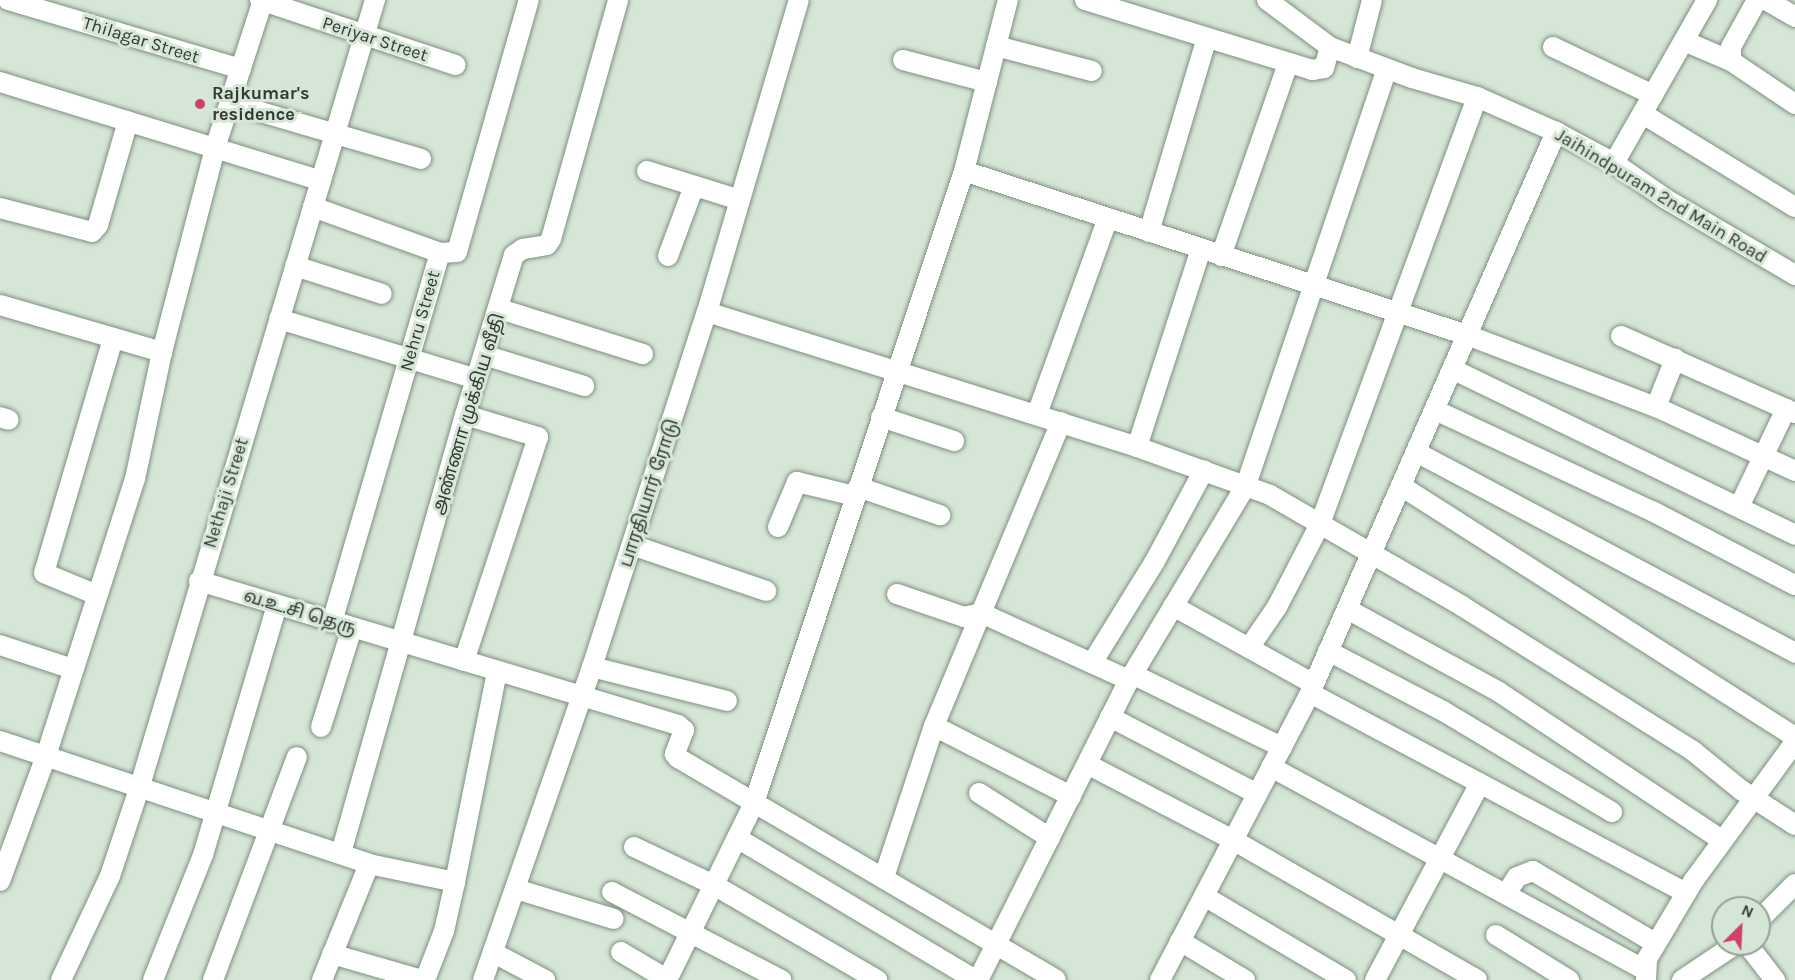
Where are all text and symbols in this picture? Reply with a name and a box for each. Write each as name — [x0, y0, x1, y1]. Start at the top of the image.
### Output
street label: Thilagar Street — [80, 12, 202, 68]
street label: Periyar Street — [320, 12, 430, 66]
place label: Rajkumar's residence — [212, 83, 309, 125]
marker: Rajkumar's residence — [193, 97, 207, 111]
street label: Jaihindpuram 2nd Main Road — [1551, 124, 1771, 268]
street label: Nehru Street — [395, 268, 445, 374]
street label: அண்ணா முக்கிய வீதி — [427, 311, 509, 517]
street label: பாரதியார் ரோடு — [615, 416, 683, 570]
street label: Nethaji Street — [199, 435, 253, 551]
street label: வ.உ.சி தெரு — [241, 585, 359, 639]
north arrow — [1711, 896, 1771, 956]
text: N — [1739, 900, 1757, 922]

